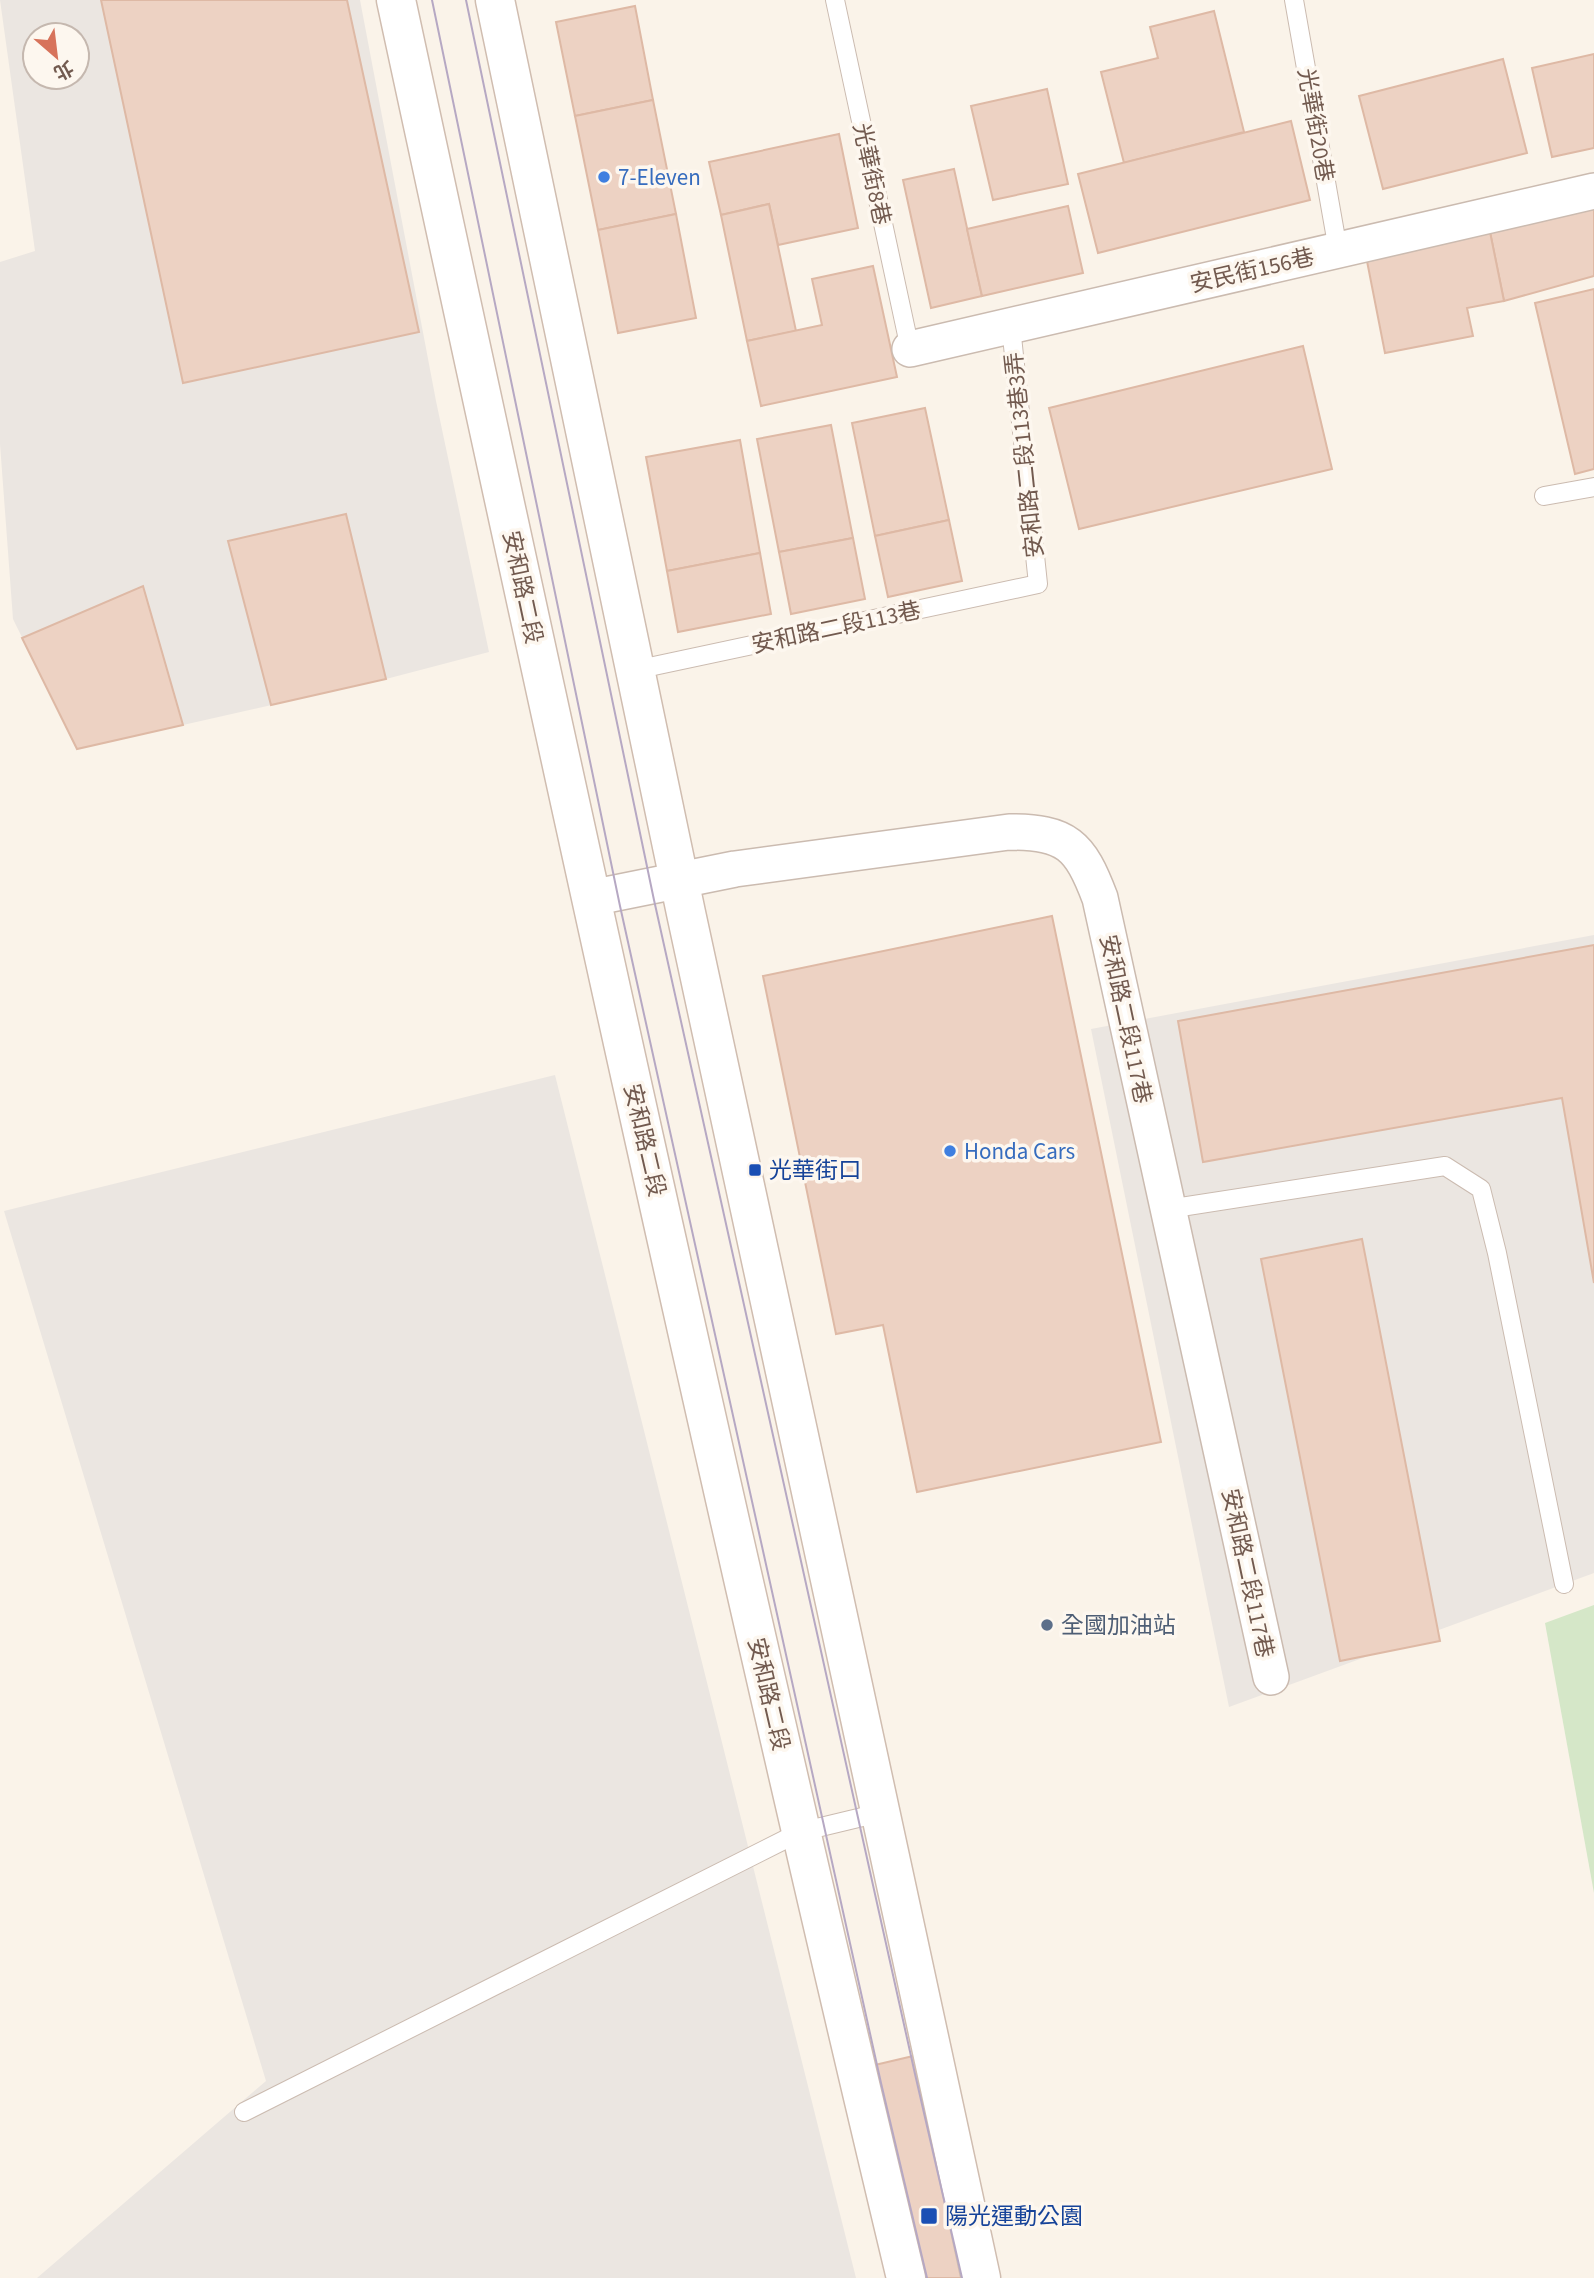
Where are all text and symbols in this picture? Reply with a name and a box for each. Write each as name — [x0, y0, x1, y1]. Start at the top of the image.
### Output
north arrow — [21, 21, 91, 91]
text: 北 — [49, 53, 78, 86]
street label: 光華街20巷 — [1289, 66, 1342, 185]
street label: 光華街8巷 — [845, 120, 898, 228]
place label: 7-Eleven — [618, 161, 701, 194]
marker: 7-Eleven — [596, 169, 612, 185]
street label: 安民街156巷 — [1187, 240, 1317, 301]
street label: 安和路二段113巷3弄 — [997, 350, 1052, 559]
street label: 安和路二段 — [494, 527, 551, 647]
street label: 安和路二段113巷 — [748, 593, 924, 662]
street label: 安和路二段117巷 — [1091, 931, 1160, 1107]
street label: 安和路二段 — [616, 1080, 674, 1200]
place label: Honda Cars — [964, 1135, 1075, 1168]
marker: Honda Cars — [942, 1143, 958, 1159]
place label: 光華街口 — [769, 1154, 861, 1187]
marker: 光華街口 — [747, 1162, 763, 1178]
street label: 安和路二段117巷 — [1213, 1485, 1282, 1661]
place label: 全國加油站 — [1061, 1609, 1176, 1642]
marker: 全國加油站 — [1039, 1617, 1055, 1633]
street label: 安和路二段 — [740, 1634, 798, 1754]
place label: 陽光運動公園 — [945, 2200, 1083, 2233]
marker: 陽光運動公園 — [919, 2206, 939, 2226]

